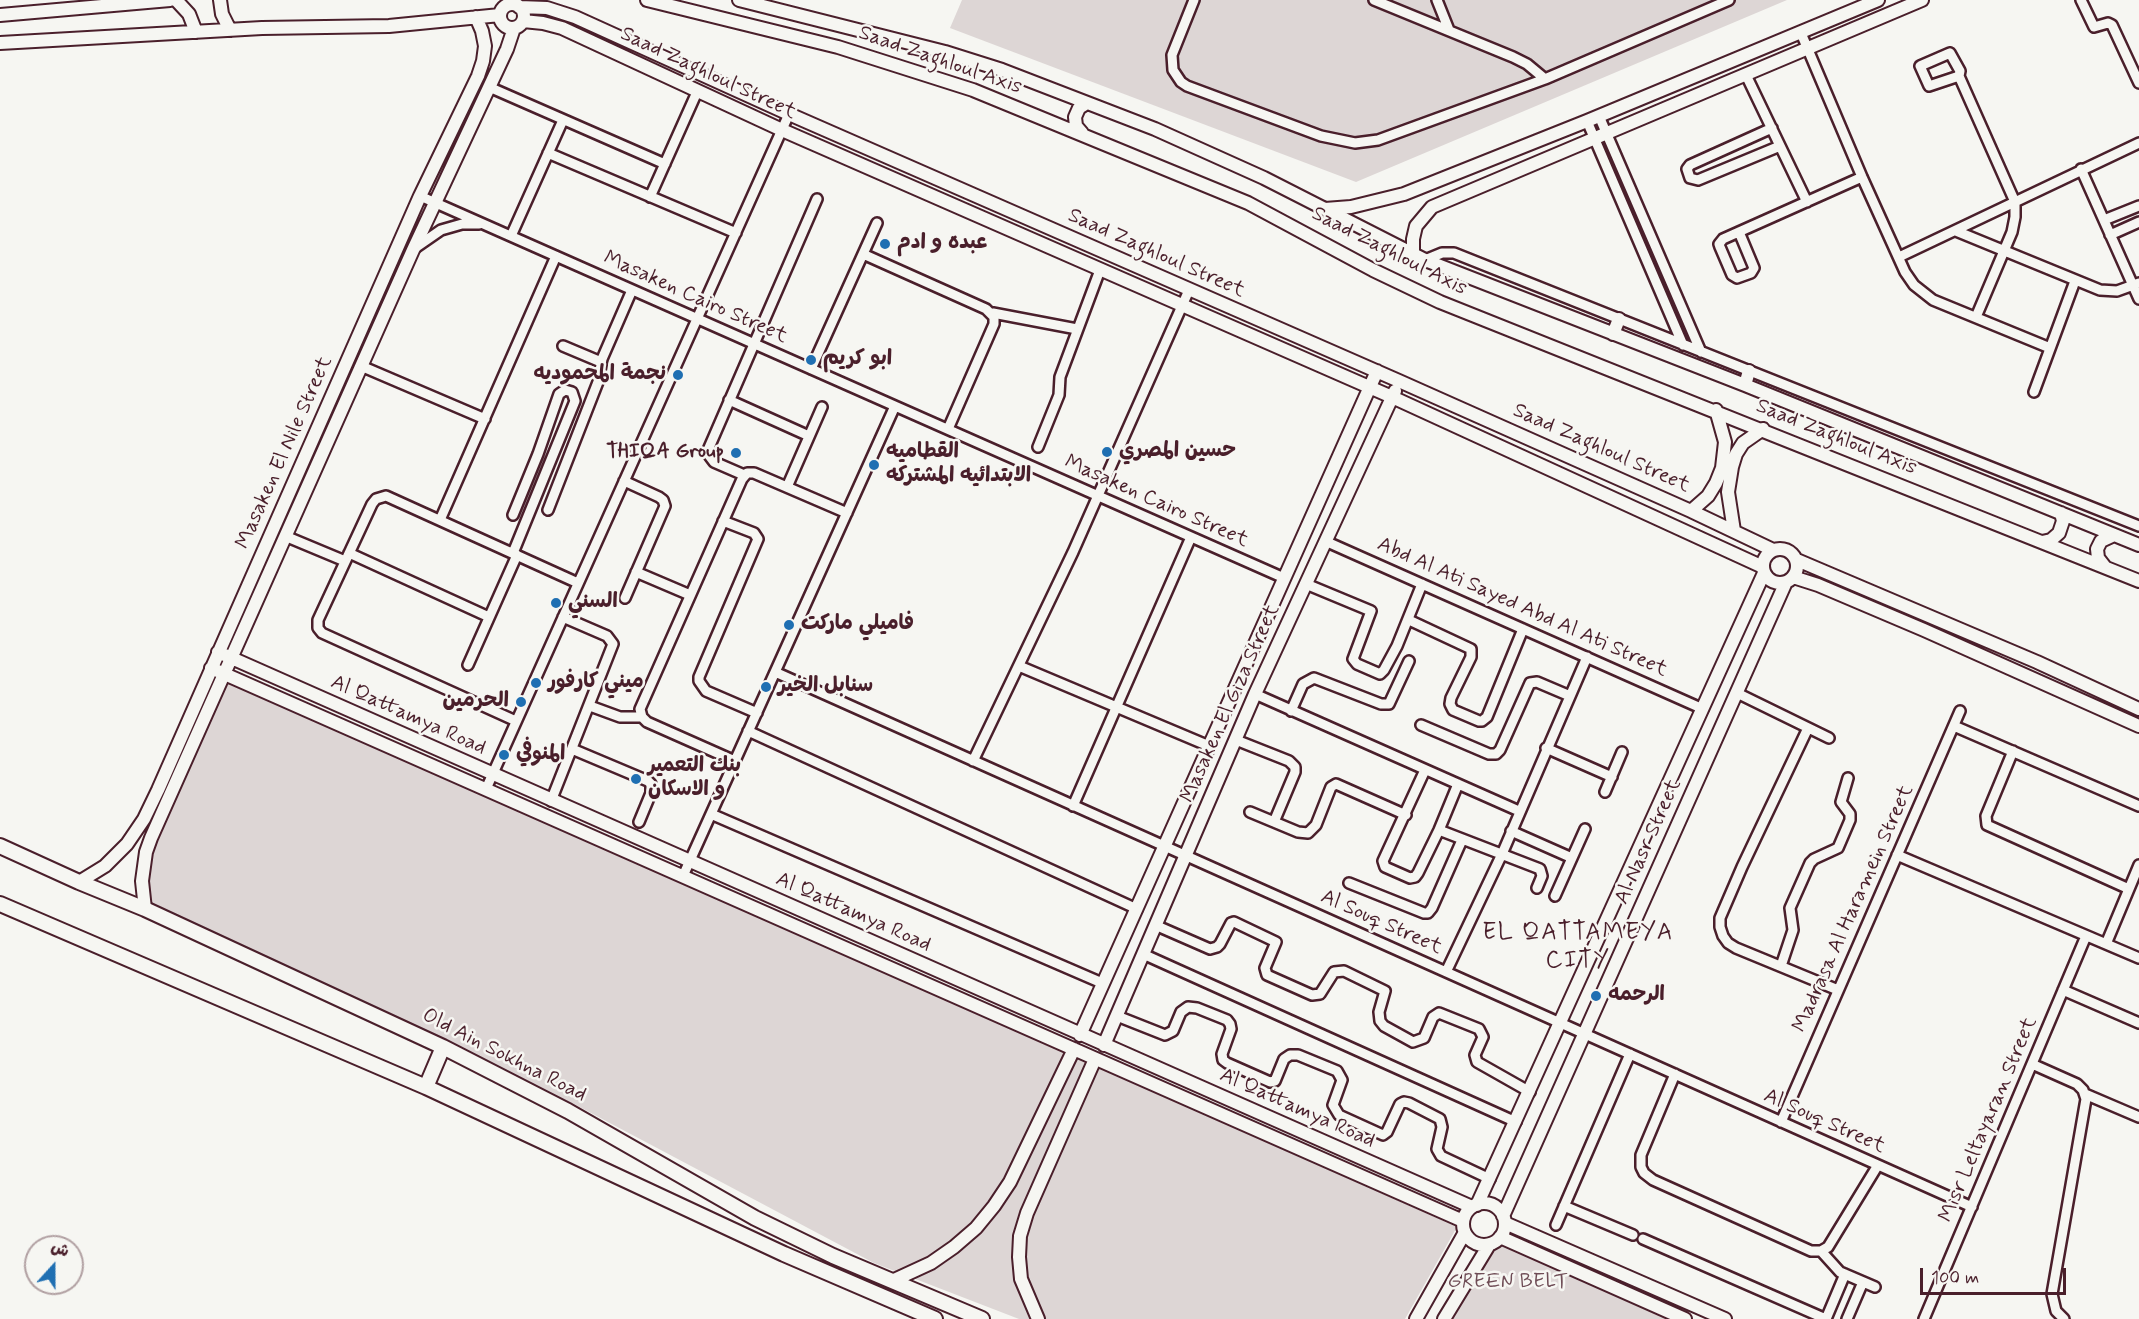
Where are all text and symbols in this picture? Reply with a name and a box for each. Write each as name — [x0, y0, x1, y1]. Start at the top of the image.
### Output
street label: Saad Zaghloul Axis — [855, 21, 1025, 101]
street label: Saad Zaghloul Street — [616, 22, 800, 126]
street label: Saad Zaghloul Axis — [1307, 202, 1471, 302]
street label: Saad Zaghloul Street — [1064, 204, 1248, 304]
place label: عبده و ادم — [897, 231, 987, 257]
marker: عبده و ادم — [878, 237, 892, 251]
street label: Masaken Cairo Street — [599, 246, 791, 350]
place label: ابو كريم — [823, 347, 892, 373]
street label: Masaken El Nile Street — [231, 353, 339, 553]
marker: ابو كريم — [804, 353, 818, 367]
place label: نجمة المحموديه — [533, 362, 666, 388]
marker: نجمة المحموديه — [671, 368, 685, 382]
street label: Saad Zaghloul Axis — [1752, 394, 1920, 482]
street label: Saad Zaghloul Street — [1509, 399, 1693, 499]
place label: حسين المصري — [1119, 439, 1236, 465]
place label: THIQA Group — [606, 440, 724, 466]
place label: القطاميه الابتدائيه المشتركه — [886, 440, 1031, 490]
marker: حسين المصري — [1100, 445, 1114, 459]
marker: THIQA Group — [729, 446, 743, 460]
street label: Masaken Cairo Street — [1060, 450, 1252, 554]
marker: القطاميه الابتدائيه المشتركه — [867, 458, 881, 472]
street label: Abd Al Ati Sayed Abd Al Ati Street — [1373, 532, 1671, 684]
place label: السني — [568, 590, 618, 616]
marker: السني — [549, 596, 563, 610]
street label: Masaken El Giza Street — [1176, 601, 1286, 807]
place label: فاميلي ماركت — [801, 612, 914, 638]
marker: فاميلي ماركت — [782, 618, 796, 632]
street label: Al Qattamya Road — [326, 670, 490, 762]
place label: ميني كارفور — [548, 670, 644, 696]
place label: سنابل الخير — [778, 674, 873, 700]
marker: ميني كارفور — [529, 676, 543, 690]
marker: سنابل الخير — [759, 680, 773, 694]
place label: الحرمين — [442, 689, 509, 715]
marker: الحرمين — [514, 695, 528, 709]
place label: المنوفي — [516, 742, 565, 768]
marker: المنوفي — [497, 748, 511, 762]
place label: بنك التعمير و الاسكان — [648, 754, 741, 804]
marker: بنك التعمير و الاسكان — [629, 772, 643, 786]
street label: Al Nasr Street — [1610, 775, 1688, 909]
street label: Madrasa Al Haramein Street — [1788, 782, 1920, 1036]
street label: Al Qattamya Road — [771, 867, 935, 959]
street label: Al Souq Street — [1316, 885, 1446, 961]
district label: EL QATTAMEYA CITY — [1481, 920, 1675, 976]
place label: الرحمه — [1608, 983, 1665, 1009]
marker: الرحمه — [1589, 989, 1603, 1003]
street label: Old Ain Sokhna Road — [418, 1004, 590, 1108]
street label: Misr Leltayaran Street — [1934, 1014, 2044, 1226]
street label: Al Qattamya Road — [1215, 1063, 1379, 1155]
street label: Al Souq Street — [1759, 1084, 1889, 1160]
north arrow — [24, 1235, 84, 1295]
text: ش — [48, 1237, 72, 1263]
scale bar — [1923, 1256, 2068, 1294]
text: 100 m — [1931, 1266, 1979, 1290]
park label: GREEN BELT — [1448, 1270, 1568, 1296]

